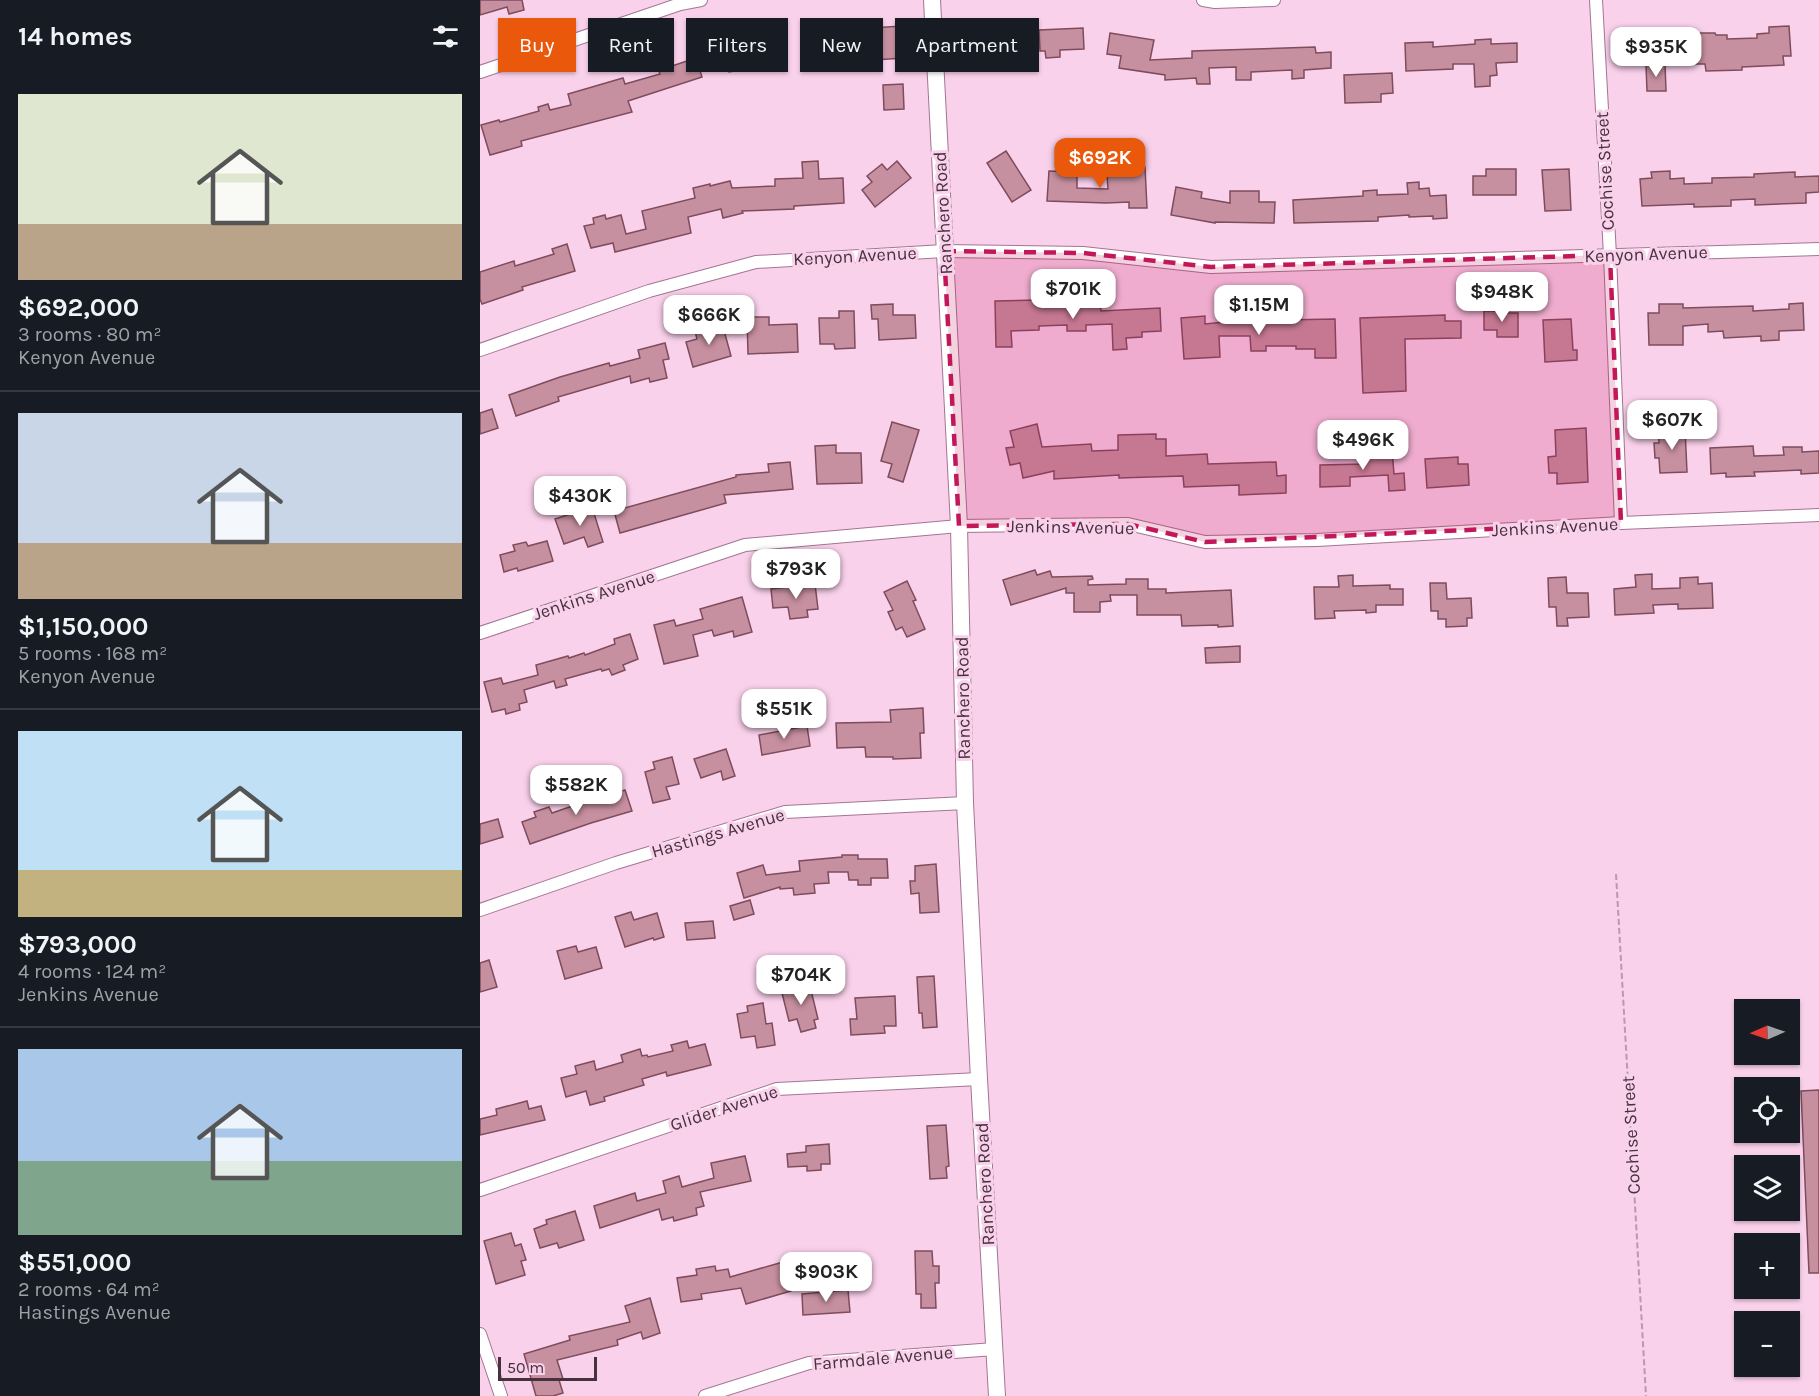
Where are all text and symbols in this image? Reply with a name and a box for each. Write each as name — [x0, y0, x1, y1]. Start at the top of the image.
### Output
chip: Buy — [498, 18, 576, 72]
chip: Rent — [588, 18, 674, 72]
chip: Filters — [686, 18, 788, 72]
chip: New — [800, 18, 883, 72]
chip: Apartment — [895, 18, 1039, 72]
icon: filters — [429, 20, 462, 53]
text: 14 homes — [18, 21, 132, 52]
pin: $935K — [1614, 27, 1698, 78]
text: $935K — [1624, 35, 1688, 58]
street label: Cochise Street — [1591, 111, 1619, 231]
icon: home — [186, 133, 294, 241]
pin: $692K — [1058, 138, 1142, 189]
text: $692K — [1068, 146, 1132, 169]
street label: Ranchero Road — [929, 151, 957, 275]
street label: Kenyon Avenue — [1584, 241, 1708, 267]
street label: Kenyon Avenue — [793, 242, 917, 270]
pin: $701K — [1031, 269, 1115, 320]
pin: $948K — [1460, 272, 1544, 323]
text: $701K — [1045, 277, 1101, 300]
text: $948K — [1470, 280, 1534, 303]
pin: $1.15M — [1210, 285, 1308, 336]
text: $692,000 — [18, 292, 139, 323]
text: $1.15M — [1228, 293, 1290, 316]
pin: $666K — [667, 295, 751, 346]
text: $666K — [677, 303, 741, 326]
text: 3 rooms · 80 m² — [18, 323, 162, 346]
text: Kenyon Avenue — [18, 346, 155, 369]
pin: $607K — [1630, 400, 1714, 451]
text: $607K — [1641, 408, 1703, 431]
pin: $496K — [1321, 420, 1405, 471]
text: $496K — [1331, 428, 1395, 451]
icon: home — [186, 452, 294, 560]
pin: $430K — [538, 476, 622, 527]
text: $430K — [548, 484, 612, 507]
street label: Jenkins Avenue — [1491, 513, 1619, 541]
street label: Jenkins Avenue — [1007, 515, 1135, 539]
pin: $793K — [754, 549, 838, 600]
text: $793K — [765, 557, 827, 580]
street label: Jenkins Avenue — [530, 565, 658, 625]
text: $1,150,000 — [18, 611, 149, 642]
street label: Ranchero Road — [951, 636, 975, 760]
text: 5 rooms · 168 m² — [18, 642, 167, 665]
text: Kenyon Avenue — [18, 665, 155, 688]
pin: $551K — [742, 689, 826, 740]
text: $551K — [755, 697, 813, 720]
pin: $582K — [534, 765, 618, 816]
icon: home — [186, 770, 294, 878]
text: $582K — [544, 773, 608, 796]
street label: Hastings Avenue — [649, 803, 787, 863]
text: $793,000 — [18, 929, 137, 960]
pin: $704K — [759, 955, 843, 1006]
text: 4 rooms · 124 m² — [18, 960, 166, 983]
text: $704K — [770, 963, 832, 986]
text: Jenkins Avenue — [18, 983, 159, 1006]
north arrow — [1734, 999, 1800, 1065]
map controls — [1734, 999, 1800, 1377]
street label: Cochise Street — [1617, 1075, 1645, 1195]
button: locate — [1734, 1077, 1800, 1143]
street label: Glider Avenue — [667, 1080, 781, 1136]
icon: home — [186, 1088, 294, 1196]
street label: Ranchero Road — [971, 1122, 999, 1246]
button: layers — [1734, 1155, 1800, 1221]
button: + — [1734, 1233, 1800, 1299]
text: $551,000 — [18, 1247, 131, 1278]
pin: $903K — [784, 1252, 868, 1303]
text: $903K — [794, 1260, 858, 1283]
text: 2 rooms · 64 m² — [18, 1278, 160, 1301]
text: Hastings Avenue — [18, 1301, 171, 1324]
button: − — [1734, 1311, 1800, 1377]
street label: Farmdale Avenue — [812, 1341, 954, 1375]
scale bar — [498, 1354, 597, 1382]
text: 50 m — [507, 1358, 544, 1377]

